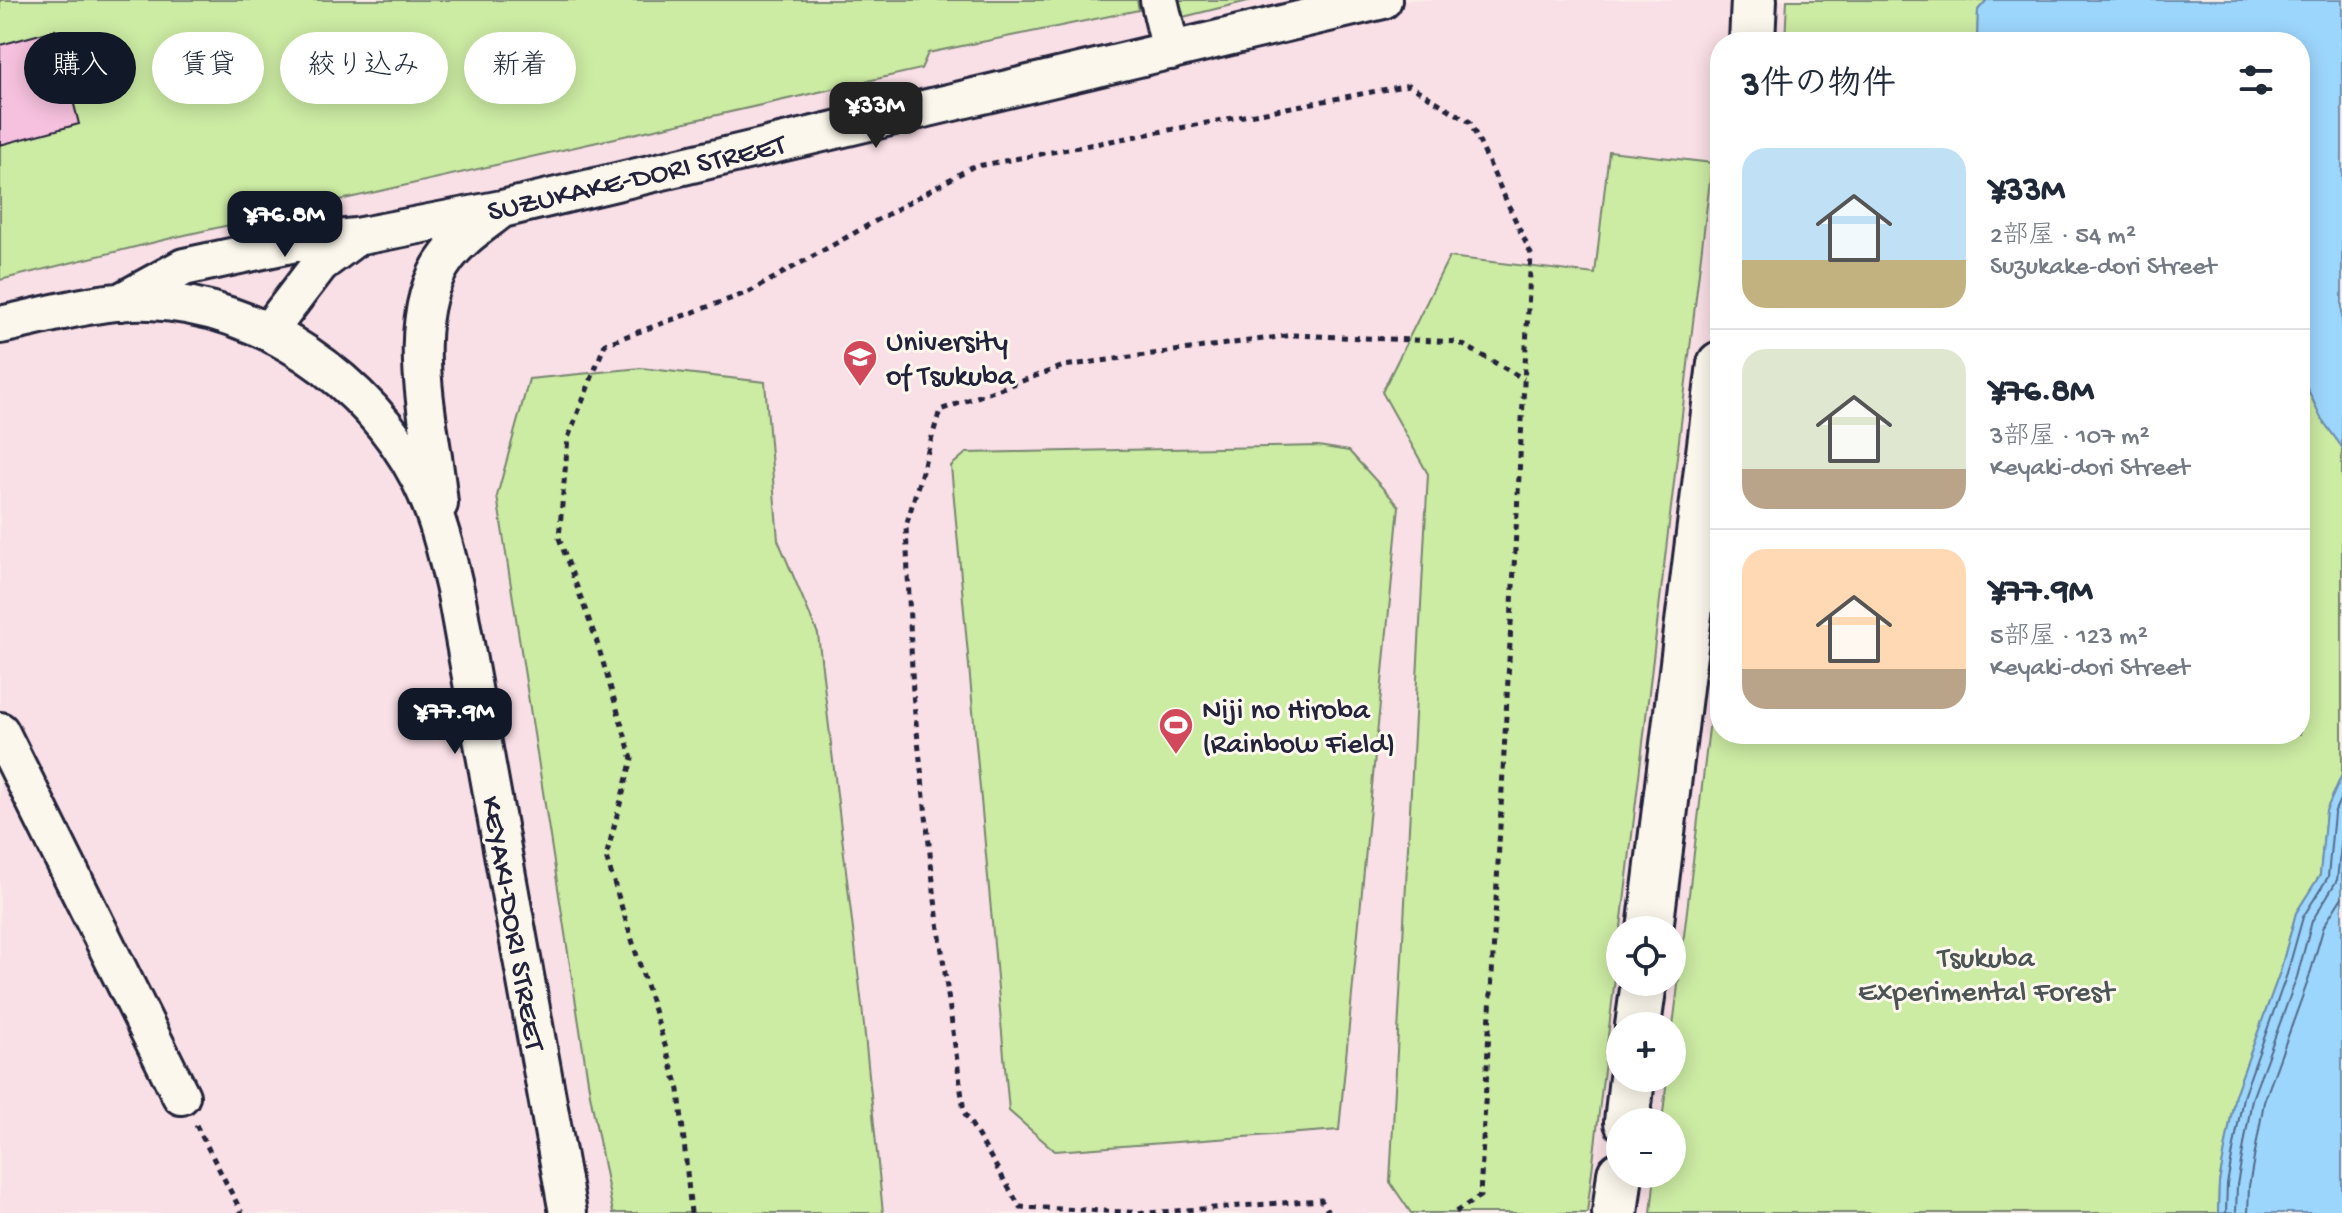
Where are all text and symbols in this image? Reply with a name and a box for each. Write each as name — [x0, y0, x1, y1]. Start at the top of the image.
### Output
chip: 購入 — [24, 32, 136, 104]
chip: 賃貸 — [152, 32, 264, 104]
chip: 絞り込み — [280, 32, 448, 104]
chip: 新着 — [464, 32, 576, 104]
icon: filters — [2234, 58, 2278, 102]
text: 3件の物件 — [1742, 67, 1896, 107]
pin: ¥33M — [829, 82, 923, 150]
text: ¥33M — [847, 92, 905, 123]
street label: SUZUKAKE-DORI STREET — [485, 129, 791, 232]
text: ¥33M — [1990, 172, 2065, 212]
icon: home — [1806, 180, 1902, 276]
pin: ¥76.8M — [220, 191, 350, 259]
text: ¥76.8M — [245, 201, 325, 232]
text: 2部屋 · 54 m² — [1990, 222, 2136, 253]
text: Suzukake-dori Street — [1990, 253, 2216, 284]
place label: University of Tsukuba — [886, 327, 1016, 396]
school or university icon: University of Tsukuba — [841, 338, 879, 388]
text: ¥76.8M — [1990, 373, 2094, 413]
icon: home — [1806, 381, 1902, 477]
text: 3部屋 · 107 m² — [1990, 423, 2150, 454]
text: Keyaki-dori Street — [1990, 454, 2189, 485]
text: ¥77.9M — [1990, 573, 2092, 613]
icon: home — [1806, 581, 1902, 677]
text: 5部屋 · 123 m² — [1990, 623, 2148, 654]
text: Keyaki-dori Street — [1990, 654, 2189, 685]
pin: ¥77.9M — [390, 688, 520, 756]
place label: Niji no Hiroba (Rainbow Field) — [1202, 695, 1395, 764]
text: ¥77.9M — [416, 698, 494, 729]
sports icon: Niji no Hiroba (Rainbow Field) — [1157, 706, 1195, 756]
street label: KEYAKI-DORI STREET — [471, 794, 550, 1055]
map controls — [1606, 916, 1686, 1188]
button: locate — [1606, 916, 1686, 996]
park label: Tsukuba Experimental Forest — [1858, 943, 2117, 1012]
button: + — [1606, 1012, 1686, 1092]
button: − — [1606, 1108, 1686, 1188]

